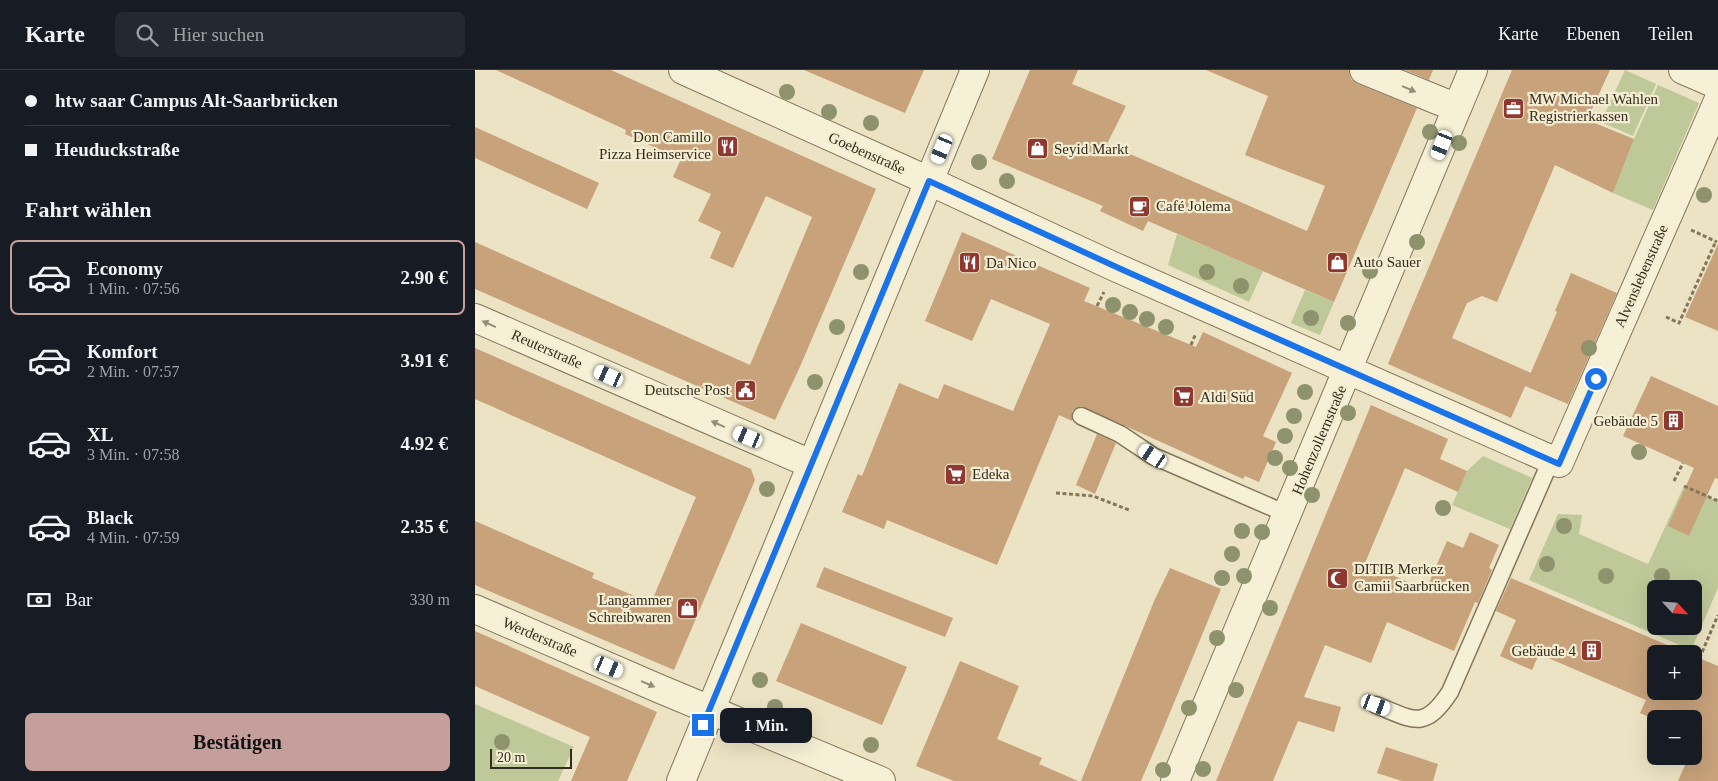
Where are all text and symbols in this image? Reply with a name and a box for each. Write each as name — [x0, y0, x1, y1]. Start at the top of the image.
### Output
search box — [115, 12, 465, 57]
text: Karte — [25, 21, 85, 47]
icon: search — [133, 21, 161, 49]
text: Hier suchen — [173, 24, 264, 45]
text: Karte — [1498, 24, 1538, 44]
text: Ebenen — [1566, 24, 1620, 44]
text: Teilen — [1648, 24, 1693, 44]
one-way arrow — [1402, 85, 1416, 93]
text: htw saar Campus Alt-Saarbrücken — [55, 90, 338, 111]
place label: MW Michael Wahlen Registrierkassen — [1529, 91, 1659, 124]
office icon: MW Michael Wahlen Registrierkassen — [1501, 96, 1525, 120]
car — [1429, 128, 1454, 162]
place label: Don Camillo Pizza Heimservice — [599, 129, 711, 162]
street label: Goebenstraße — [826, 129, 908, 177]
car — [929, 132, 954, 166]
restaurant icon: Don Camillo Pizza Heimservice — [715, 134, 739, 158]
shop icon: Seyid Markt — [1026, 137, 1050, 161]
text: Heuduckstraße — [55, 139, 180, 160]
place label: Seyid Markt — [1054, 141, 1129, 157]
cafe icon: Café Jolema — [1128, 194, 1152, 218]
text: Fahrt wählen — [25, 197, 152, 222]
place label: Café Jolema — [1156, 198, 1231, 214]
street label: Alvenslebenstraße — [1611, 222, 1671, 330]
shop icon: Auto Sauer — [1325, 250, 1349, 274]
restaurant icon: Da Nico — [958, 251, 982, 275]
place label: Auto Sauer — [1353, 254, 1421, 270]
icon: car — [27, 255, 72, 300]
place label: Da Nico — [986, 255, 1036, 271]
text: Economy — [87, 258, 163, 279]
text: 2.90 € — [401, 267, 448, 288]
text: 1 Min. · 07:56 — [87, 280, 179, 297]
one-way arrow — [482, 320, 496, 328]
street label: Reuterstraße — [509, 326, 585, 372]
icon: car — [27, 338, 72, 383]
text: Komfort — [87, 341, 158, 362]
text: 3.91 € — [401, 350, 448, 371]
text: 2 Min. · 07:57 — [87, 363, 179, 380]
car — [592, 363, 625, 389]
route start — [1585, 368, 1607, 390]
public building icon: Deutsche Post — [734, 378, 758, 402]
place label: Deutsche Post — [645, 382, 731, 398]
street label: Hohenzollernstraße — [1289, 383, 1349, 497]
supermarket icon: Aldi Süd — [1172, 385, 1196, 409]
place label: Aldi Süd — [1200, 389, 1254, 405]
building icon: Gebäude 5 — [1662, 409, 1686, 433]
place label: Gebäude 5 — [1593, 413, 1658, 429]
one-way arrow — [711, 420, 725, 428]
icon: car — [27, 421, 72, 466]
text: XL — [87, 424, 113, 445]
car — [731, 424, 764, 450]
text: 4.92 € — [401, 433, 448, 454]
car — [1136, 441, 1169, 471]
text: 3 Min. · 07:58 — [87, 446, 179, 463]
supermarket icon: Edeka — [944, 462, 968, 486]
place label: Edeka — [972, 466, 1010, 482]
icon: car — [27, 504, 72, 549]
text: Black — [87, 507, 133, 528]
text: 2.35 € — [401, 516, 448, 537]
text: 4 Min. · 07:59 — [87, 529, 179, 546]
place label: DITIB Merkez Camii Saarbrücken — [1354, 561, 1470, 594]
mosque icon: DITIB Merkez Camii Saarbrücken — [1326, 566, 1350, 590]
north arrow — [1647, 580, 1703, 635]
map controls — [1647, 580, 1702, 765]
icon: cash — [25, 586, 53, 614]
text: Bar — [65, 589, 92, 610]
text: 330 m — [410, 591, 450, 608]
place label: Langammer Schreibwaren — [589, 592, 671, 625]
shop icon: Langammer Schreibwaren — [675, 597, 699, 621]
street label: Werderstraße — [500, 614, 580, 660]
building icon: Gebäude 4 — [1580, 639, 1604, 663]
place label: Gebäude 4 — [1511, 643, 1576, 659]
button: + — [1647, 645, 1702, 700]
car — [592, 654, 625, 680]
one-way arrow — [641, 680, 656, 688]
car — [1359, 693, 1392, 717]
callout: 1 Min. — [721, 708, 813, 742]
button: − — [1647, 710, 1702, 765]
button: Bestätigen — [25, 713, 450, 771]
route end — [692, 714, 714, 736]
text: 1 Min. — [744, 717, 788, 734]
scale bar — [490, 746, 573, 769]
text: 20 m — [497, 750, 525, 765]

